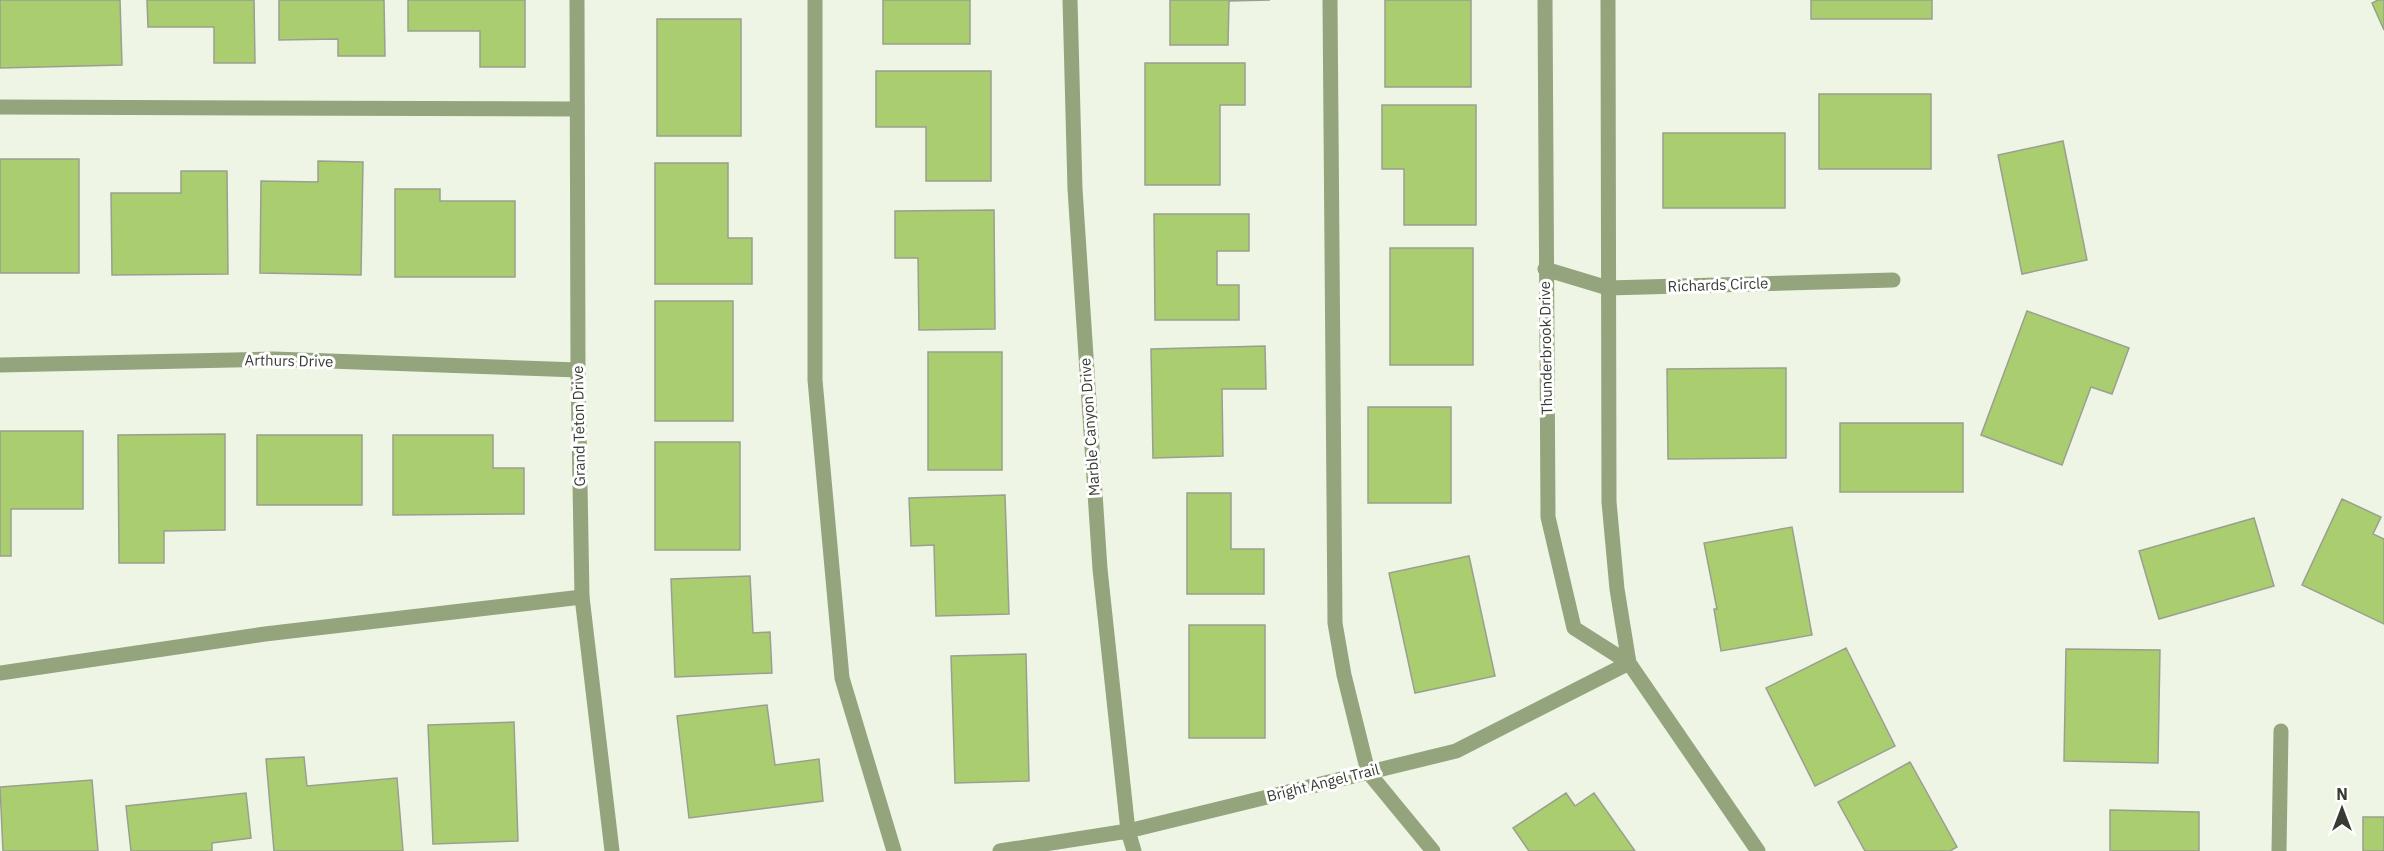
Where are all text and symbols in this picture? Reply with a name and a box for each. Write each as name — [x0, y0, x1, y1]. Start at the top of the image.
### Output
street label: Richards Circle — [1667, 273, 1769, 296]
street label: Thunderbrook Drive — [1535, 281, 1556, 415]
street label: Arthurs Drive — [245, 350, 333, 371]
street label: Marble Canyon Drive — [1075, 357, 1104, 497]
street label: Grand Teton Drive — [568, 365, 589, 487]
street label: Bright Angel Trail — [1265, 759, 1381, 806]
north arrow — [2312, 779, 2372, 839]
text: N — [2336, 784, 2348, 804]

